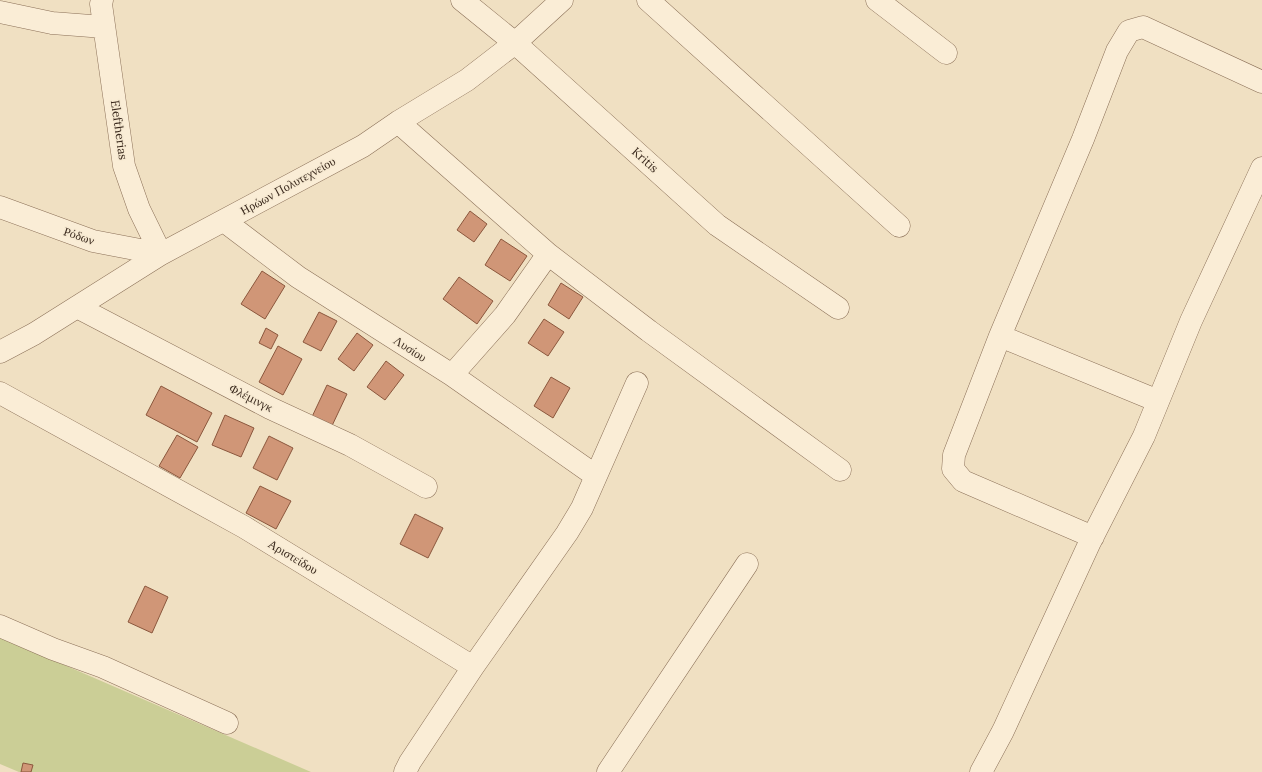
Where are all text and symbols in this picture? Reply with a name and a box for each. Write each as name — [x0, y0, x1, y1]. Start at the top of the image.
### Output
street label: Eleftherias — [108, 99, 131, 161]
street label: Kritis — [629, 144, 662, 176]
street label: Ηρώων Πολυτεχνείου — [238, 153, 338, 218]
street label: Ρόδων — [62, 223, 97, 248]
street label: Λυσίου — [391, 332, 430, 365]
street label: Φλέμινγκ — [227, 380, 276, 415]
street label: Αριστείδου — [266, 536, 321, 577]

